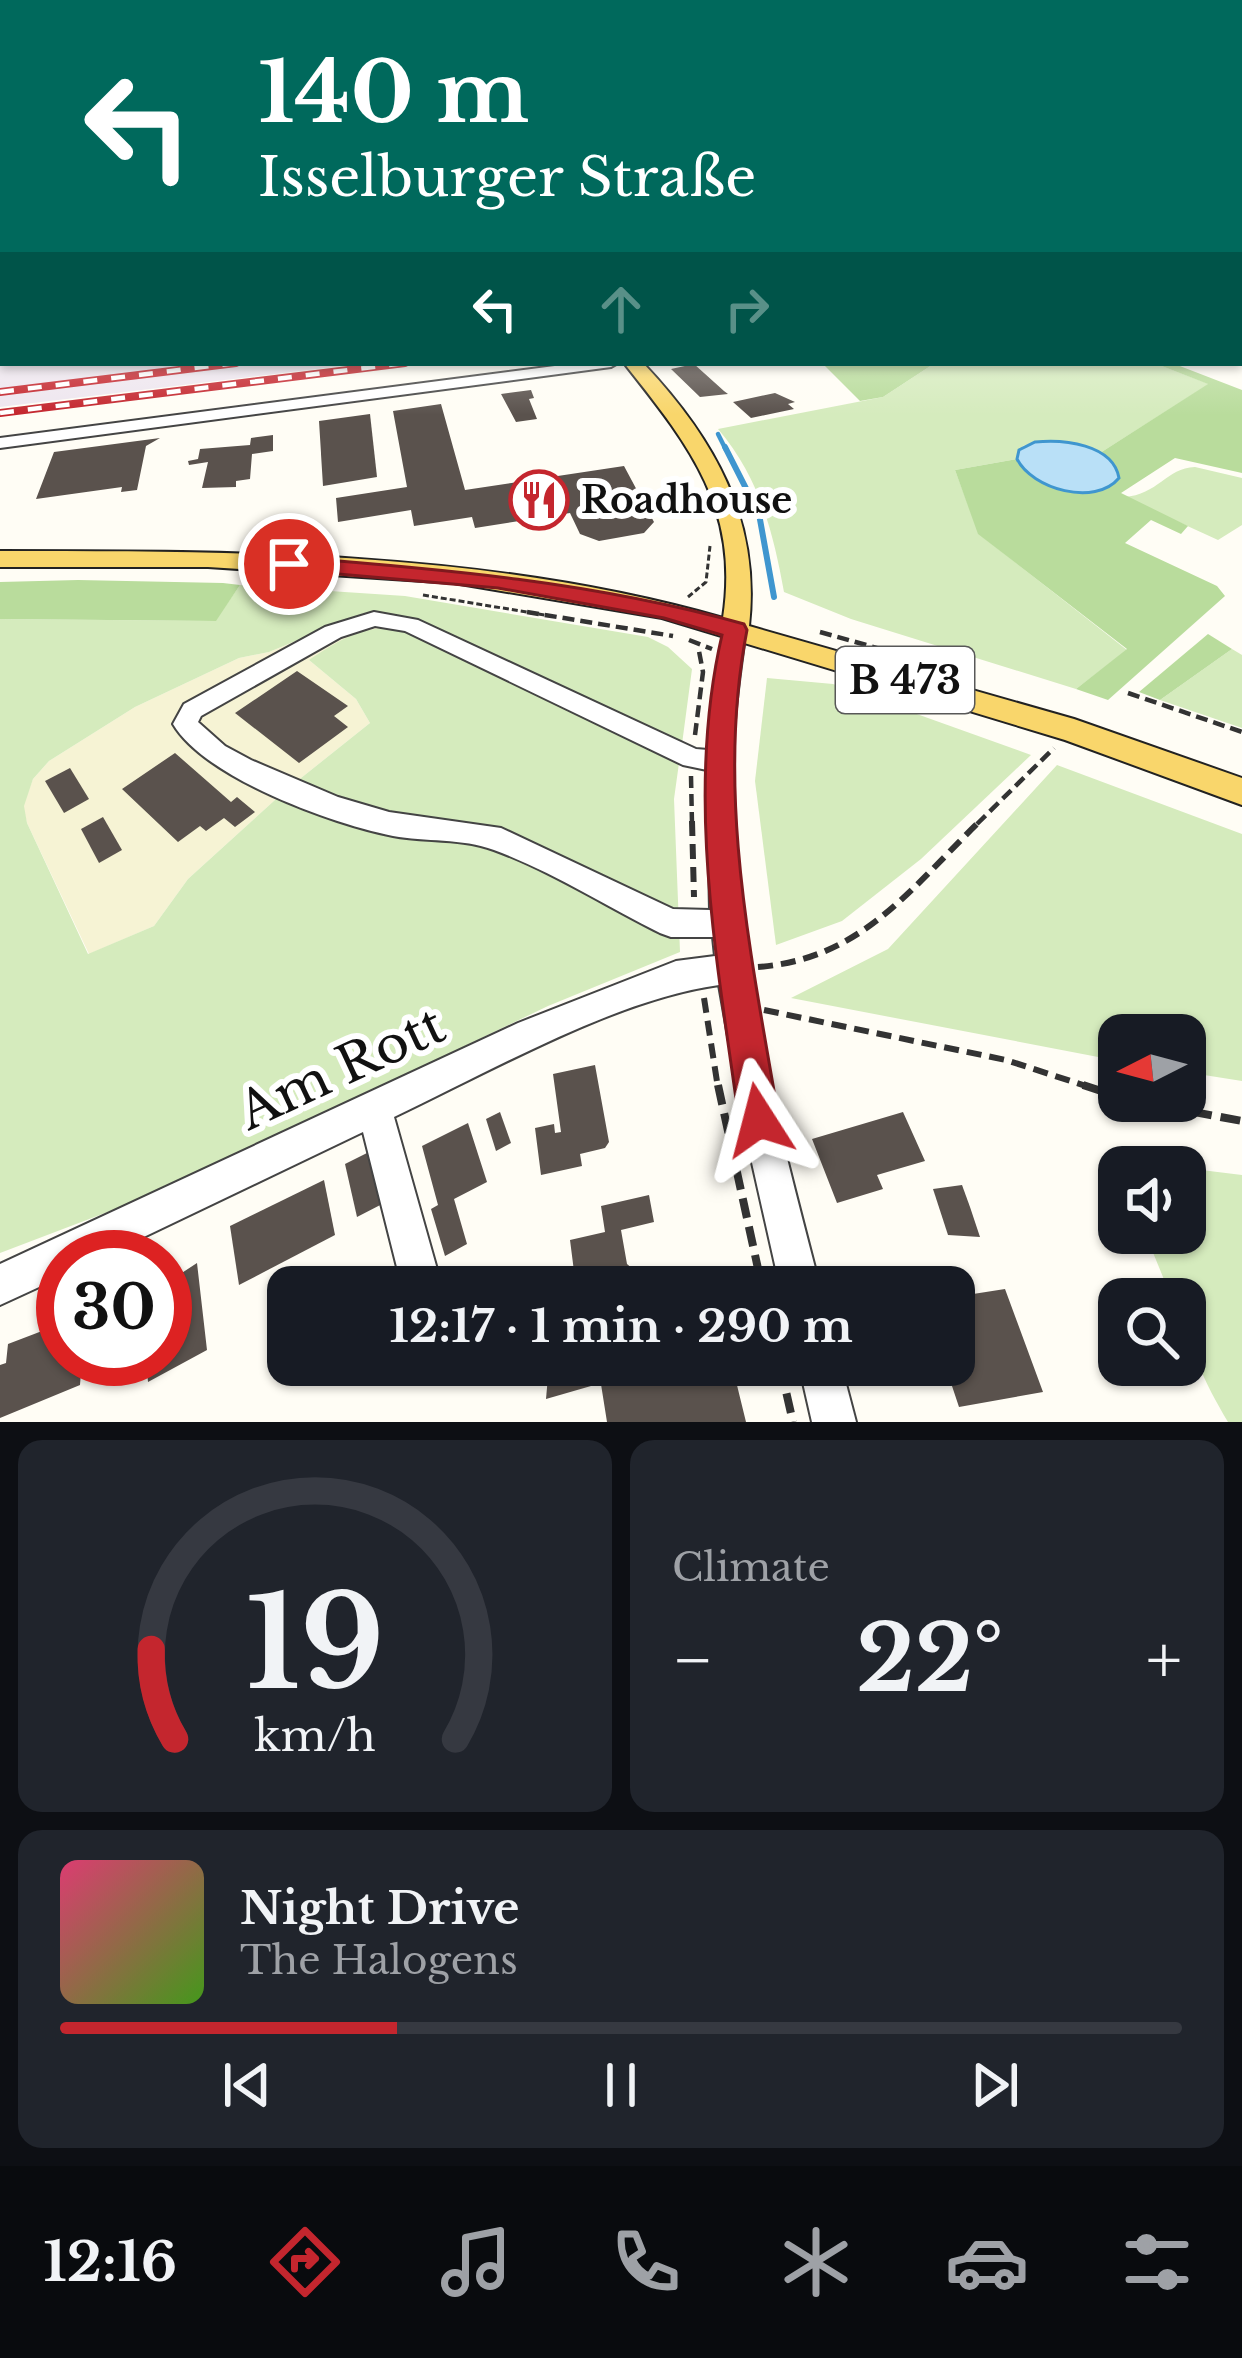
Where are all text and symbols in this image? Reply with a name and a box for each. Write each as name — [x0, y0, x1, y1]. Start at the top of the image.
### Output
text: 140 m — [258, 41, 529, 145]
icon: left — [60, 48, 216, 204]
text: Isselburger Straße — [258, 144, 756, 211]
icon: left — [462, 276, 528, 342]
icon: ahead — [588, 276, 654, 342]
icon: right — [714, 276, 780, 342]
restaurant icon: Roadhouse — [508, 469, 570, 531]
place label: Roadhouse — [581, 478, 792, 523]
pin — [238, 513, 340, 615]
icon: arrive — [256, 531, 322, 597]
road number: B 473 — [836, 647, 974, 713]
street label: Am Rott — [227, 993, 454, 1144]
north arrow — [1098, 1014, 1206, 1122]
map controls — [1098, 1014, 1206, 1386]
position arrow — [696, 1057, 822, 1183]
button: sound — [1098, 1146, 1206, 1254]
speed limit sign: 30 — [36, 1230, 192, 1386]
button: search — [1098, 1278, 1206, 1386]
text: 12:17 · 1 min · 290 m — [389, 1298, 853, 1354]
text: Climate — [672, 1543, 830, 1592]
text: 19 — [246, 1567, 384, 1722]
text: 22° — [856, 1604, 1003, 1715]
text: − — [672, 1619, 714, 1701]
text: + — [1146, 1619, 1182, 1701]
text: km/h — [254, 1709, 376, 1763]
text: Night Drive — [240, 1880, 520, 1936]
text: The Halogens — [240, 1936, 518, 1985]
icon: previous — [214, 2052, 280, 2118]
icon: pause — [588, 2052, 654, 2118]
icon: next — [962, 2052, 1028, 2118]
icon: directions — [263, 2220, 347, 2304]
icon: music — [434, 2220, 518, 2304]
icon: phone — [604, 2220, 688, 2304]
icon: climate — [774, 2220, 858, 2304]
icon: car — [945, 2220, 1029, 2304]
icon: filters — [1115, 2220, 1199, 2304]
text: 12:16 — [43, 2229, 177, 2296]

